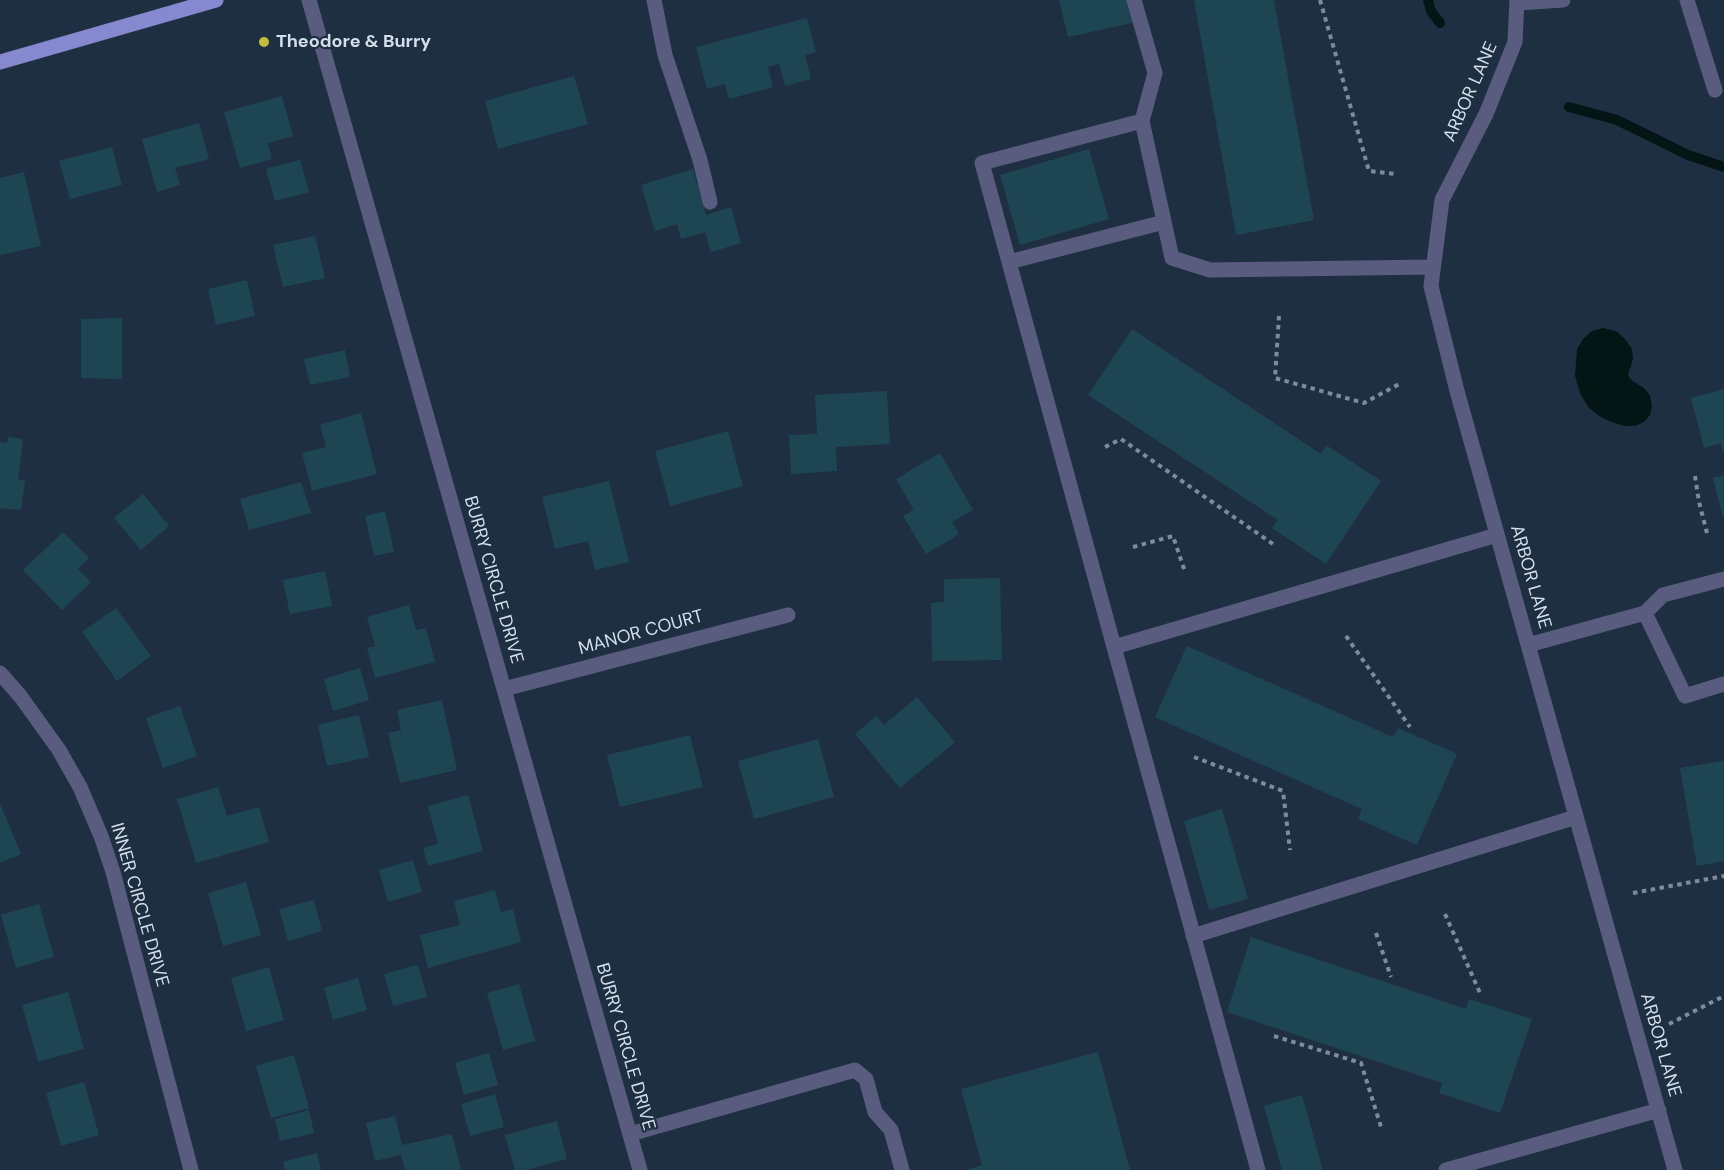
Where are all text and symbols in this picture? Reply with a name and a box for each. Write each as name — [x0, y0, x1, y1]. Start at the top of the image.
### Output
place label: Theodore & Burry — [276, 31, 431, 53]
marker: Theodore & Burry — [257, 35, 271, 49]
street label: ARBOR LANE — [1439, 39, 1503, 145]
street label: BURRY CIRCLE DRIVE — [459, 494, 527, 666]
street label: ARBOR LANE — [1505, 523, 1555, 631]
street label: MANOR COURT — [576, 606, 706, 660]
street label: INNER CIRCLE DRIVE — [105, 821, 173, 989]
street label: BURRY CIRCLE DRIVE — [591, 961, 659, 1133]
street label: ARBOR LANE — [1635, 991, 1685, 1099]

